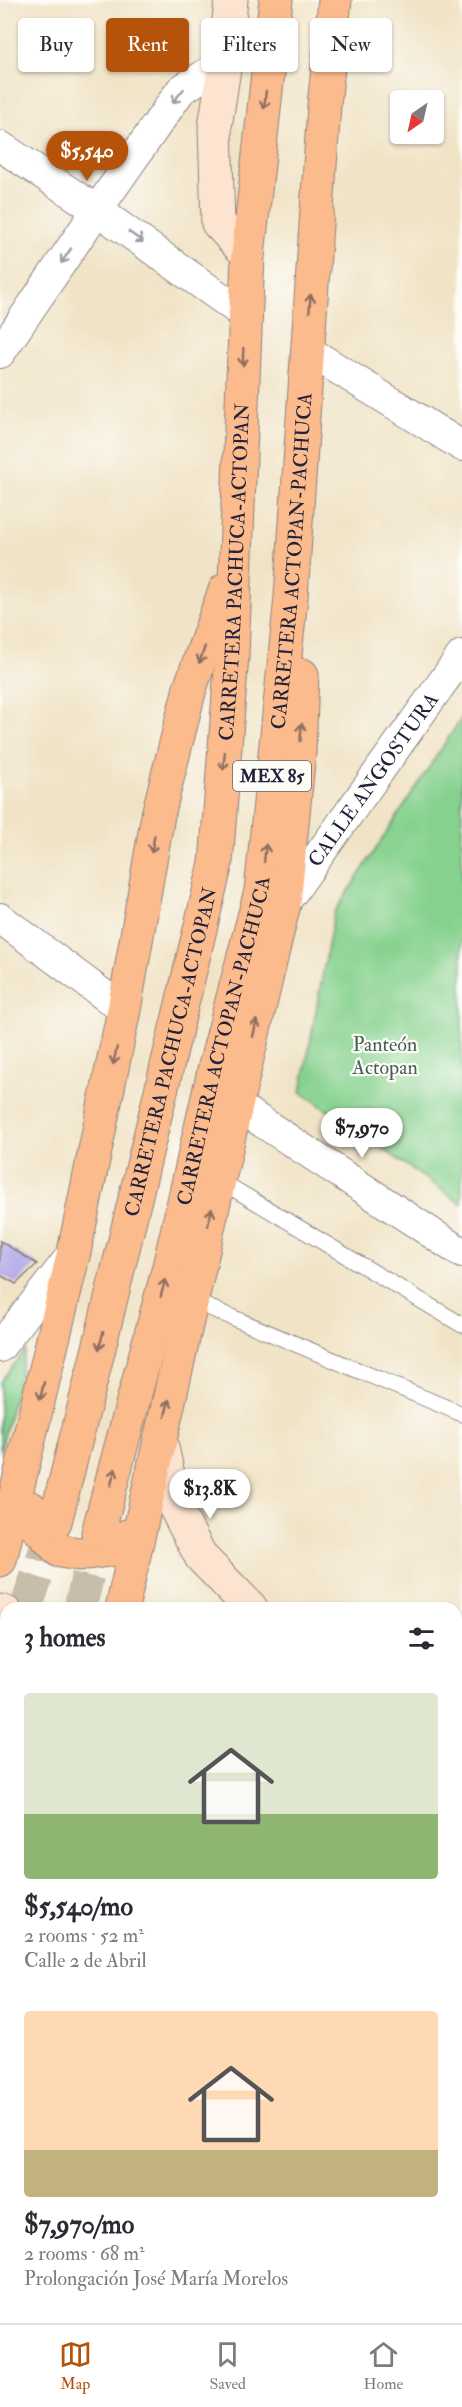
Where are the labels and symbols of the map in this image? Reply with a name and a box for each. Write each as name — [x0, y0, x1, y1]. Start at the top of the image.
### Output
one-way arrow — [171, 88, 184, 104]
one-way arrow — [259, 89, 270, 109]
north arrow — [390, 90, 444, 144]
pin: $5,540 — [38, 131, 136, 182]
one-way arrow — [127, 231, 143, 243]
one-way arrow — [60, 247, 72, 263]
one-way arrow — [305, 294, 316, 314]
one-way arrow — [238, 346, 249, 366]
street label: CARRETERA ACTOPAN-PACHUCA — [265, 391, 317, 730]
street label: CARRETERA PACHUCA-ACTOPAN — [213, 403, 255, 742]
one-way arrow — [195, 645, 206, 664]
street label: CALLE ANGOSTURA — [302, 687, 444, 872]
one-way arrow — [295, 722, 306, 742]
one-way arrow — [218, 751, 229, 771]
road number: MEX 85 — [233, 761, 311, 791]
one-way arrow — [147, 834, 158, 853]
one-way arrow — [260, 844, 271, 864]
street label: CARRETERA ACTOPAN-PACHUCA — [171, 875, 275, 1208]
street label: CARRETERA PACHUCA-ACTOPAN — [119, 885, 222, 1219]
one-way arrow — [250, 1018, 262, 1037]
park label: Panteón Actopan — [351, 1032, 418, 1081]
one-way arrow — [109, 1046, 120, 1066]
pin: $7,970 — [313, 1108, 411, 1159]
one-way arrow — [205, 1208, 217, 1227]
one-way arrow — [158, 1279, 169, 1298]
one-way arrow — [94, 1332, 106, 1351]
one-way arrow — [35, 1381, 47, 1400]
one-way arrow — [162, 1398, 174, 1417]
one-way arrow — [108, 1468, 119, 1487]
pin: $13.8K — [161, 1469, 259, 1520]

